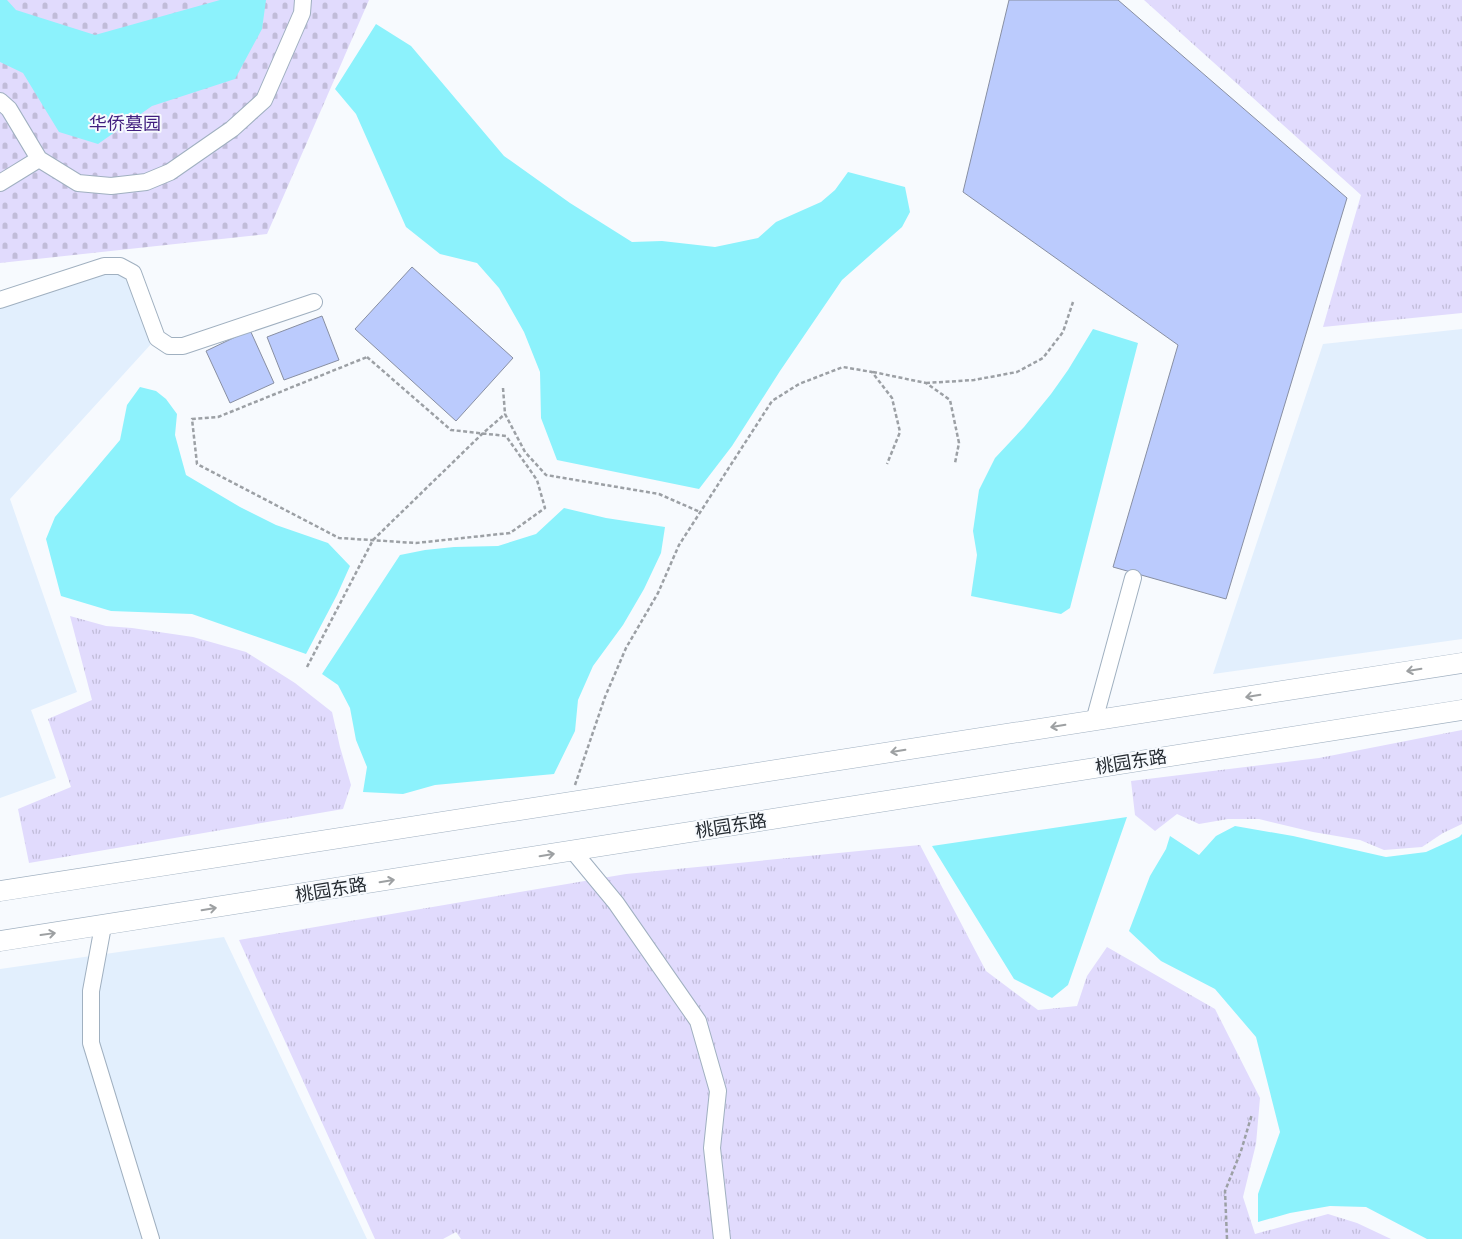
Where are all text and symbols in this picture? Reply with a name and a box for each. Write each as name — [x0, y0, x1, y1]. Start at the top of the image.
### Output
park label: 华侨墓园 — [89, 114, 161, 135]
one-way arrow — [1406, 666, 1422, 676]
one-way arrow — [1246, 691, 1262, 701]
one-way arrow — [1051, 722, 1067, 732]
street label: 桃园东路 — [1094, 746, 1168, 778]
one-way arrow — [890, 747, 906, 757]
street label: 桃园东路 — [694, 810, 768, 842]
one-way arrow — [539, 850, 555, 860]
street label: 桃园东路 — [294, 874, 368, 906]
one-way arrow — [378, 875, 394, 885]
one-way arrow — [200, 904, 216, 914]
one-way arrow — [40, 929, 56, 939]

